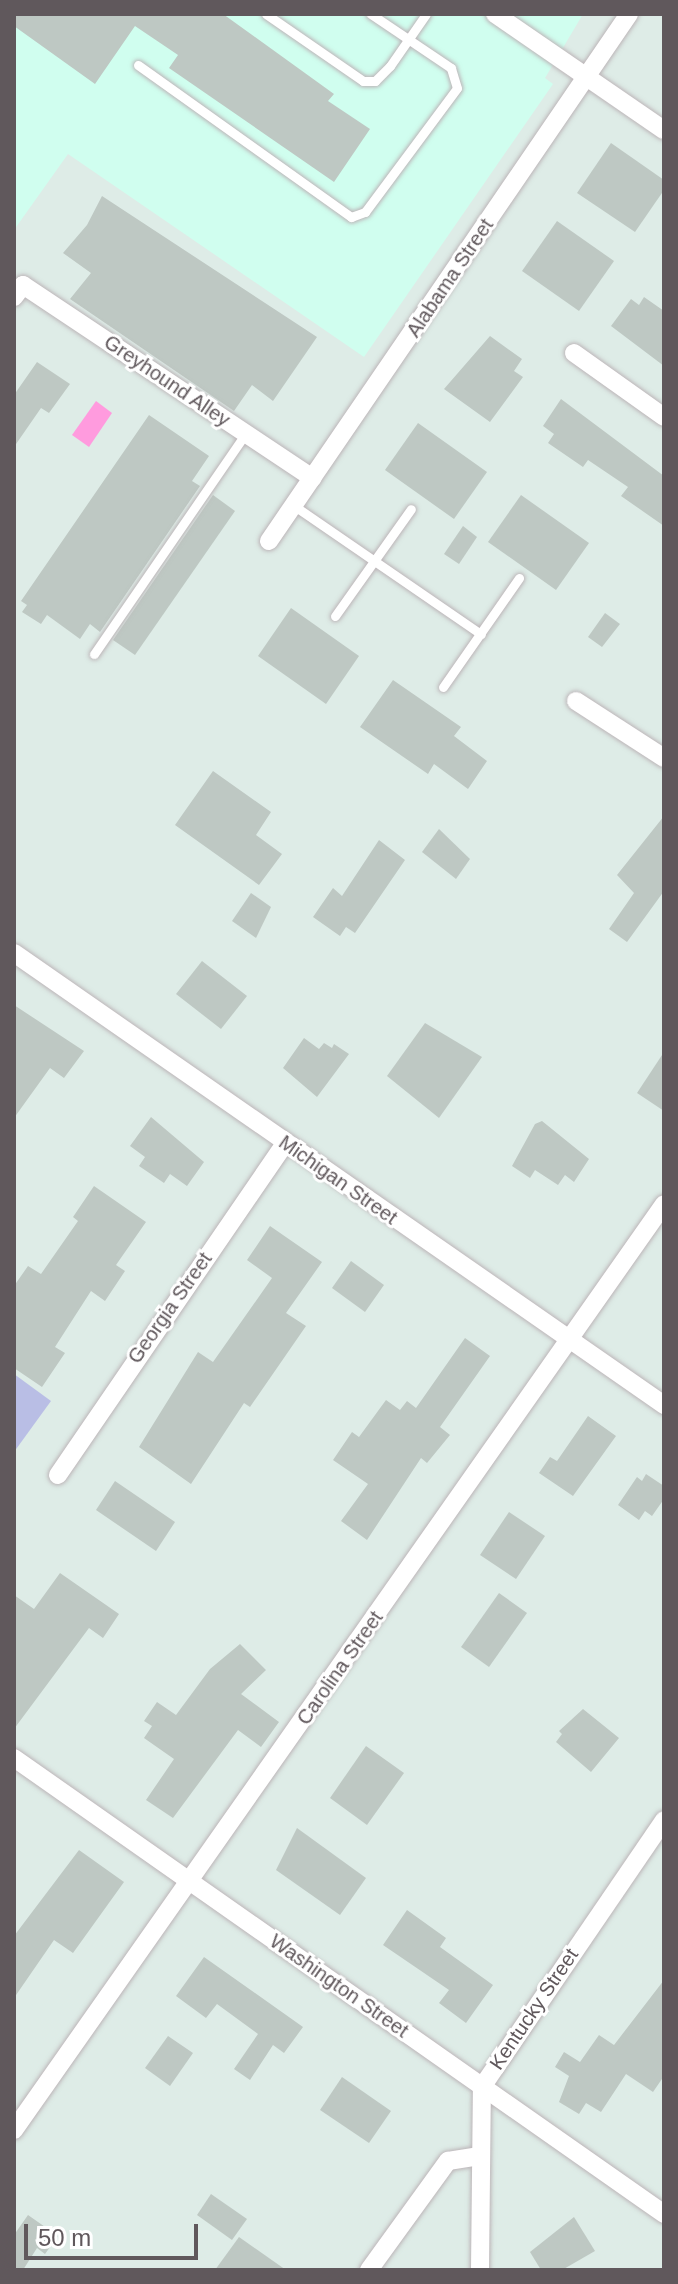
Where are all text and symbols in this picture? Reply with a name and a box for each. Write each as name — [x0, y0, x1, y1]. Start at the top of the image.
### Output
street label: Alabama Street — [402, 214, 498, 342]
street label: Greyhound Alley — [99, 330, 235, 432]
street label: Michigan Street — [274, 1130, 402, 1230]
street label: Georgia Street — [123, 1248, 217, 1368]
street label: Carolina Street — [292, 1606, 388, 1730]
street label: Washington Street — [265, 1929, 413, 2043]
street label: Kentucky Street — [485, 1944, 583, 2074]
scale bar — [28, 2208, 202, 2258]
text: 50 m — [38, 2224, 91, 2251]

